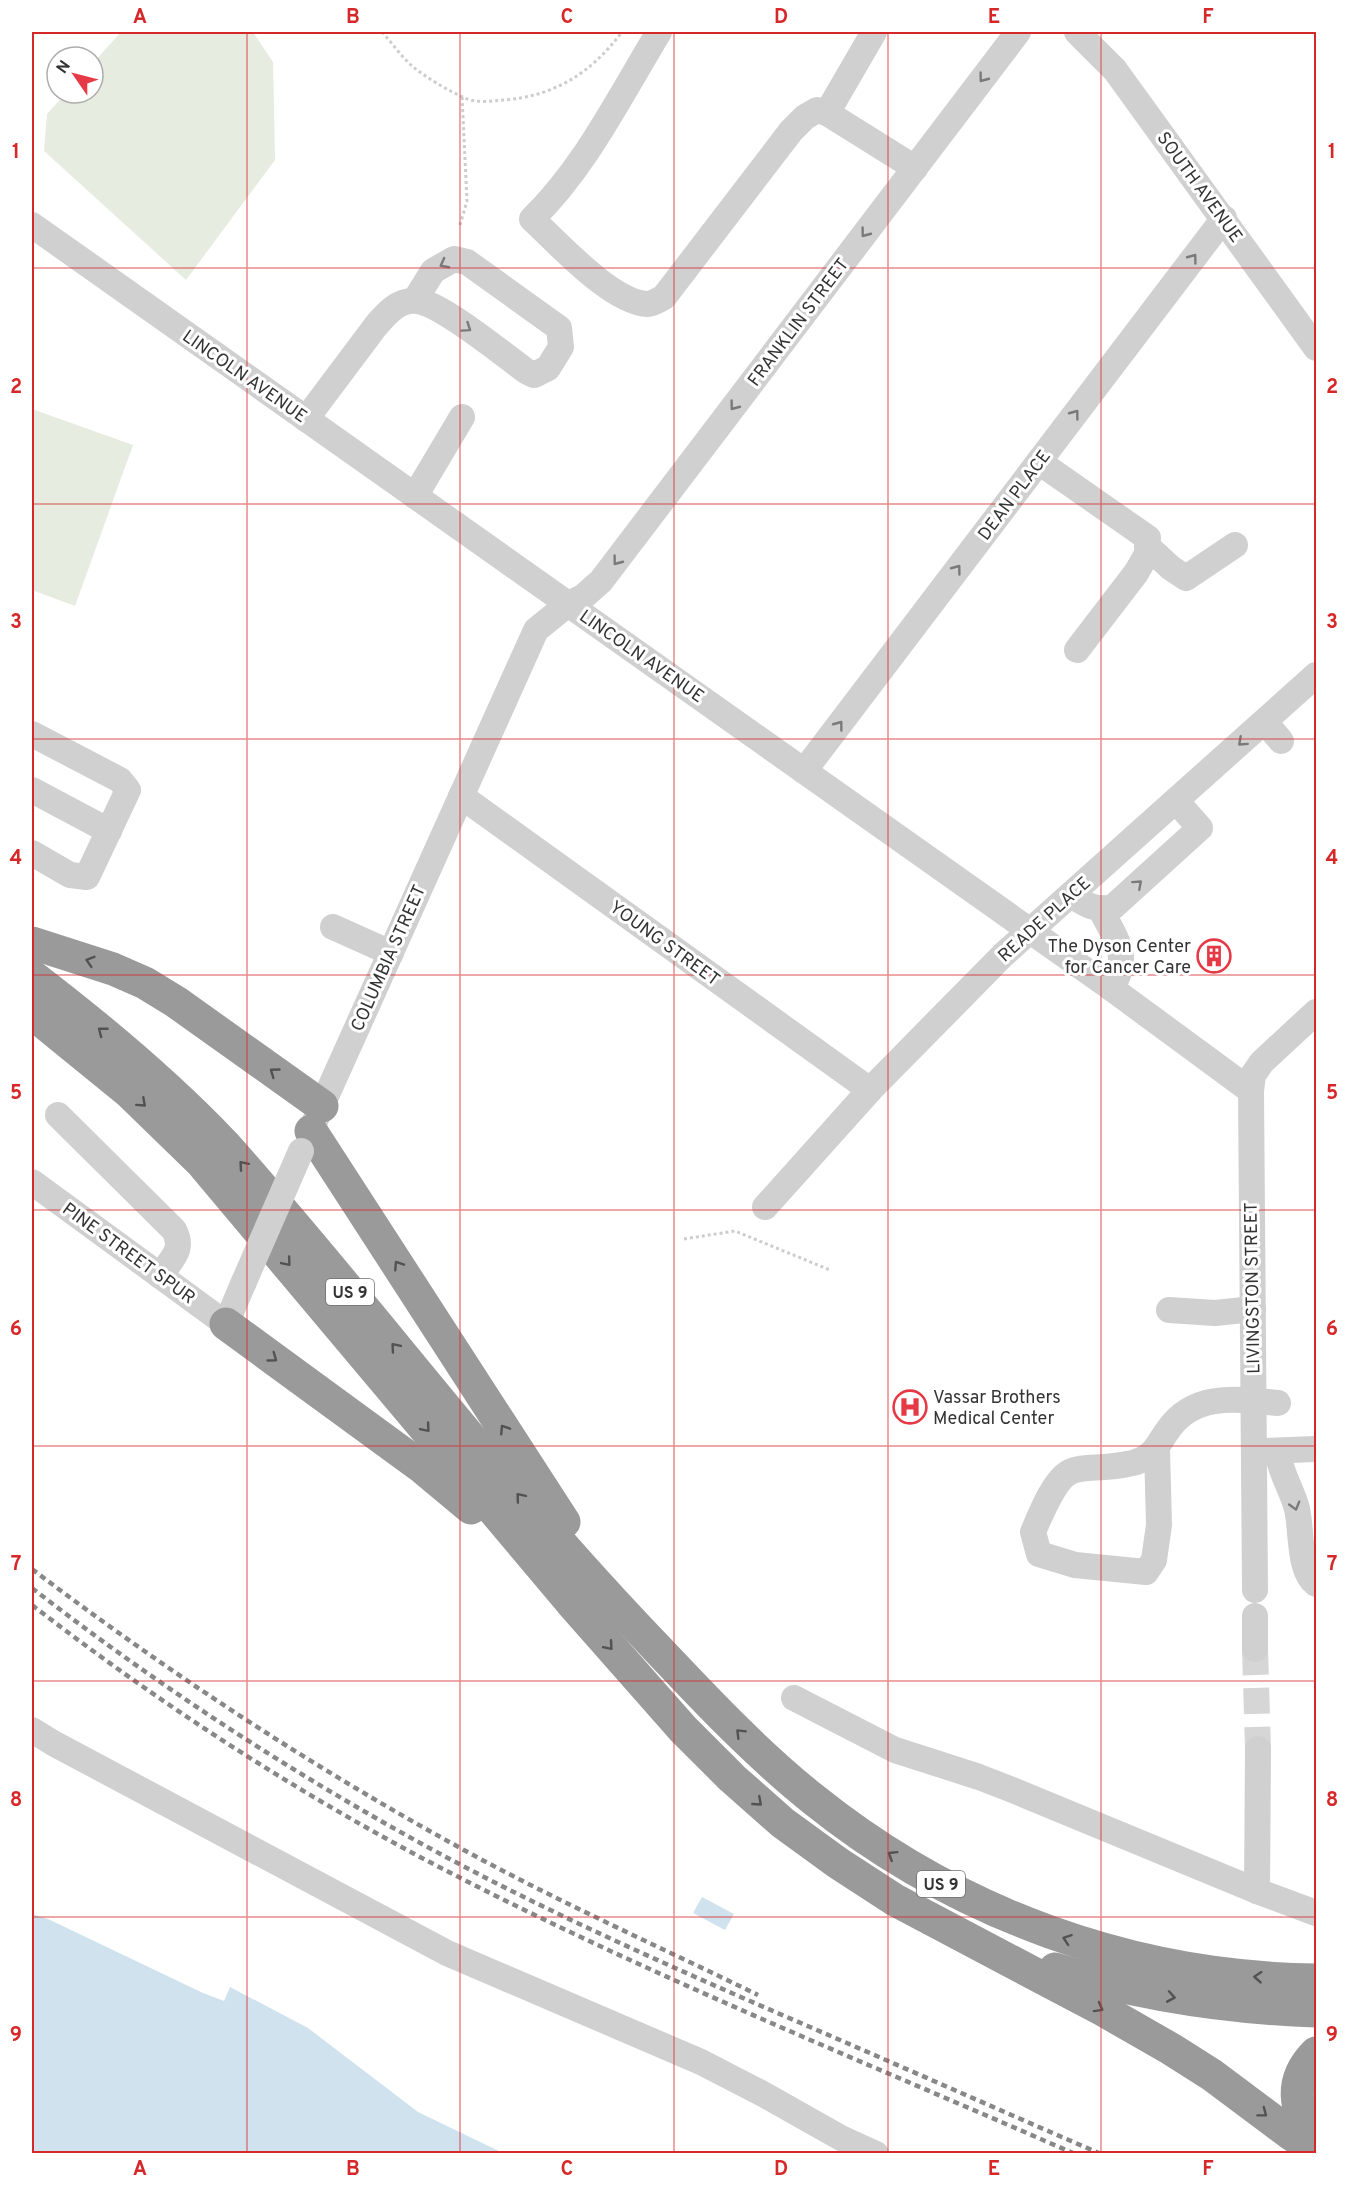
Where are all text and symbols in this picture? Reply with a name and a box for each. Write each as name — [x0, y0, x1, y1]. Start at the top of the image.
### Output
text: A — [133, 5, 147, 31]
text: B — [346, 5, 360, 31]
text: C — [561, 5, 573, 31]
text: D — [774, 5, 788, 31]
text: E — [988, 5, 1000, 31]
text: F — [1202, 5, 1214, 31]
north arrow — [45, 45, 105, 105]
text: N — [53, 57, 76, 78]
one-way arrow — [979, 71, 990, 82]
street label: SOUTH AVENUE — [1151, 128, 1247, 248]
text: 1 — [12, 140, 20, 166]
text: 1 — [1328, 140, 1336, 166]
one-way arrow — [861, 227, 872, 238]
street label: FRANKLIN STREET — [743, 254, 855, 392]
one-way arrow — [1186, 254, 1197, 265]
one-way arrow — [440, 257, 451, 268]
one-way arrow — [460, 321, 471, 332]
street label: LINCOLN AVENUE — [177, 326, 311, 429]
text: 2 — [10, 375, 22, 401]
text: 2 — [1326, 375, 1338, 401]
one-way arrow — [731, 399, 742, 410]
one-way arrow — [1068, 409, 1079, 420]
street label: DEAN PLACE — [974, 446, 1057, 546]
one-way arrow — [613, 554, 624, 565]
one-way arrow — [950, 565, 961, 576]
street label: LINCOLN AVENUE — [574, 606, 708, 709]
text: 3 — [10, 610, 22, 636]
text: 3 — [1326, 610, 1338, 636]
one-way arrow — [832, 720, 843, 731]
one-way arrow — [1238, 735, 1248, 746]
text: 4 — [10, 846, 22, 872]
text: 4 — [1326, 846, 1338, 872]
street label: READE PLACE — [994, 872, 1096, 968]
one-way arrow — [1131, 880, 1142, 891]
street label: COLUMBIA STREET — [347, 882, 432, 1035]
street label: YOUNG STREET — [604, 896, 724, 992]
place label: The Dyson Center for Cancer Care — [1047, 936, 1191, 980]
building icon: The Dyson Center for Cancer Care — [1196, 938, 1232, 974]
one-way arrow — [85, 956, 96, 968]
one-way arrow — [98, 1027, 109, 1038]
one-way arrow — [270, 1068, 281, 1079]
text: 5 — [10, 1081, 22, 1107]
text: 5 — [1326, 1081, 1338, 1107]
one-way arrow — [135, 1096, 146, 1107]
one-way arrow — [239, 1161, 250, 1172]
street label: PINE STREET SPUR — [57, 1198, 199, 1310]
street label: LIVINGSTON STREET — [1241, 1202, 1266, 1374]
one-way arrow — [280, 1255, 291, 1266]
one-way arrow — [394, 1261, 405, 1272]
road number: US 9 — [326, 1279, 374, 1305]
text: 6 — [10, 1317, 22, 1343]
text: 6 — [1326, 1317, 1338, 1343]
one-way arrow — [391, 1343, 402, 1354]
one-way arrow — [266, 1351, 277, 1362]
place label: Vassar Brothers Medical Center — [933, 1387, 1061, 1431]
hospital icon: Vassar Brothers Medical Center — [892, 1389, 928, 1425]
one-way arrow — [418, 1421, 429, 1432]
one-way arrow — [500, 1425, 511, 1436]
one-way arrow — [516, 1493, 527, 1504]
one-way arrow — [1288, 1500, 1300, 1511]
text: 7 — [11, 1552, 21, 1578]
text: 7 — [1327, 1552, 1337, 1578]
one-way arrow — [602, 1639, 613, 1650]
one-way arrow — [737, 1730, 748, 1741]
text: 8 — [10, 1788, 22, 1814]
text: 8 — [1326, 1788, 1338, 1814]
one-way arrow — [752, 1794, 763, 1805]
one-way arrow — [888, 1851, 898, 1863]
road number: US 9 — [917, 1871, 965, 1897]
one-way arrow — [1063, 1934, 1073, 1946]
one-way arrow — [1254, 1971, 1263, 1984]
one-way arrow — [1167, 1991, 1176, 2003]
one-way arrow — [1093, 2001, 1104, 2012]
text: 9 — [10, 2023, 22, 2049]
text: 9 — [1326, 2023, 1338, 2049]
one-way arrow — [1257, 2106, 1268, 2117]
text: A — [133, 2157, 147, 2183]
text: B — [346, 2157, 360, 2183]
text: C — [561, 2157, 573, 2183]
text: D — [774, 2157, 788, 2183]
text: E — [988, 2157, 1000, 2183]
text: F — [1202, 2157, 1214, 2183]

